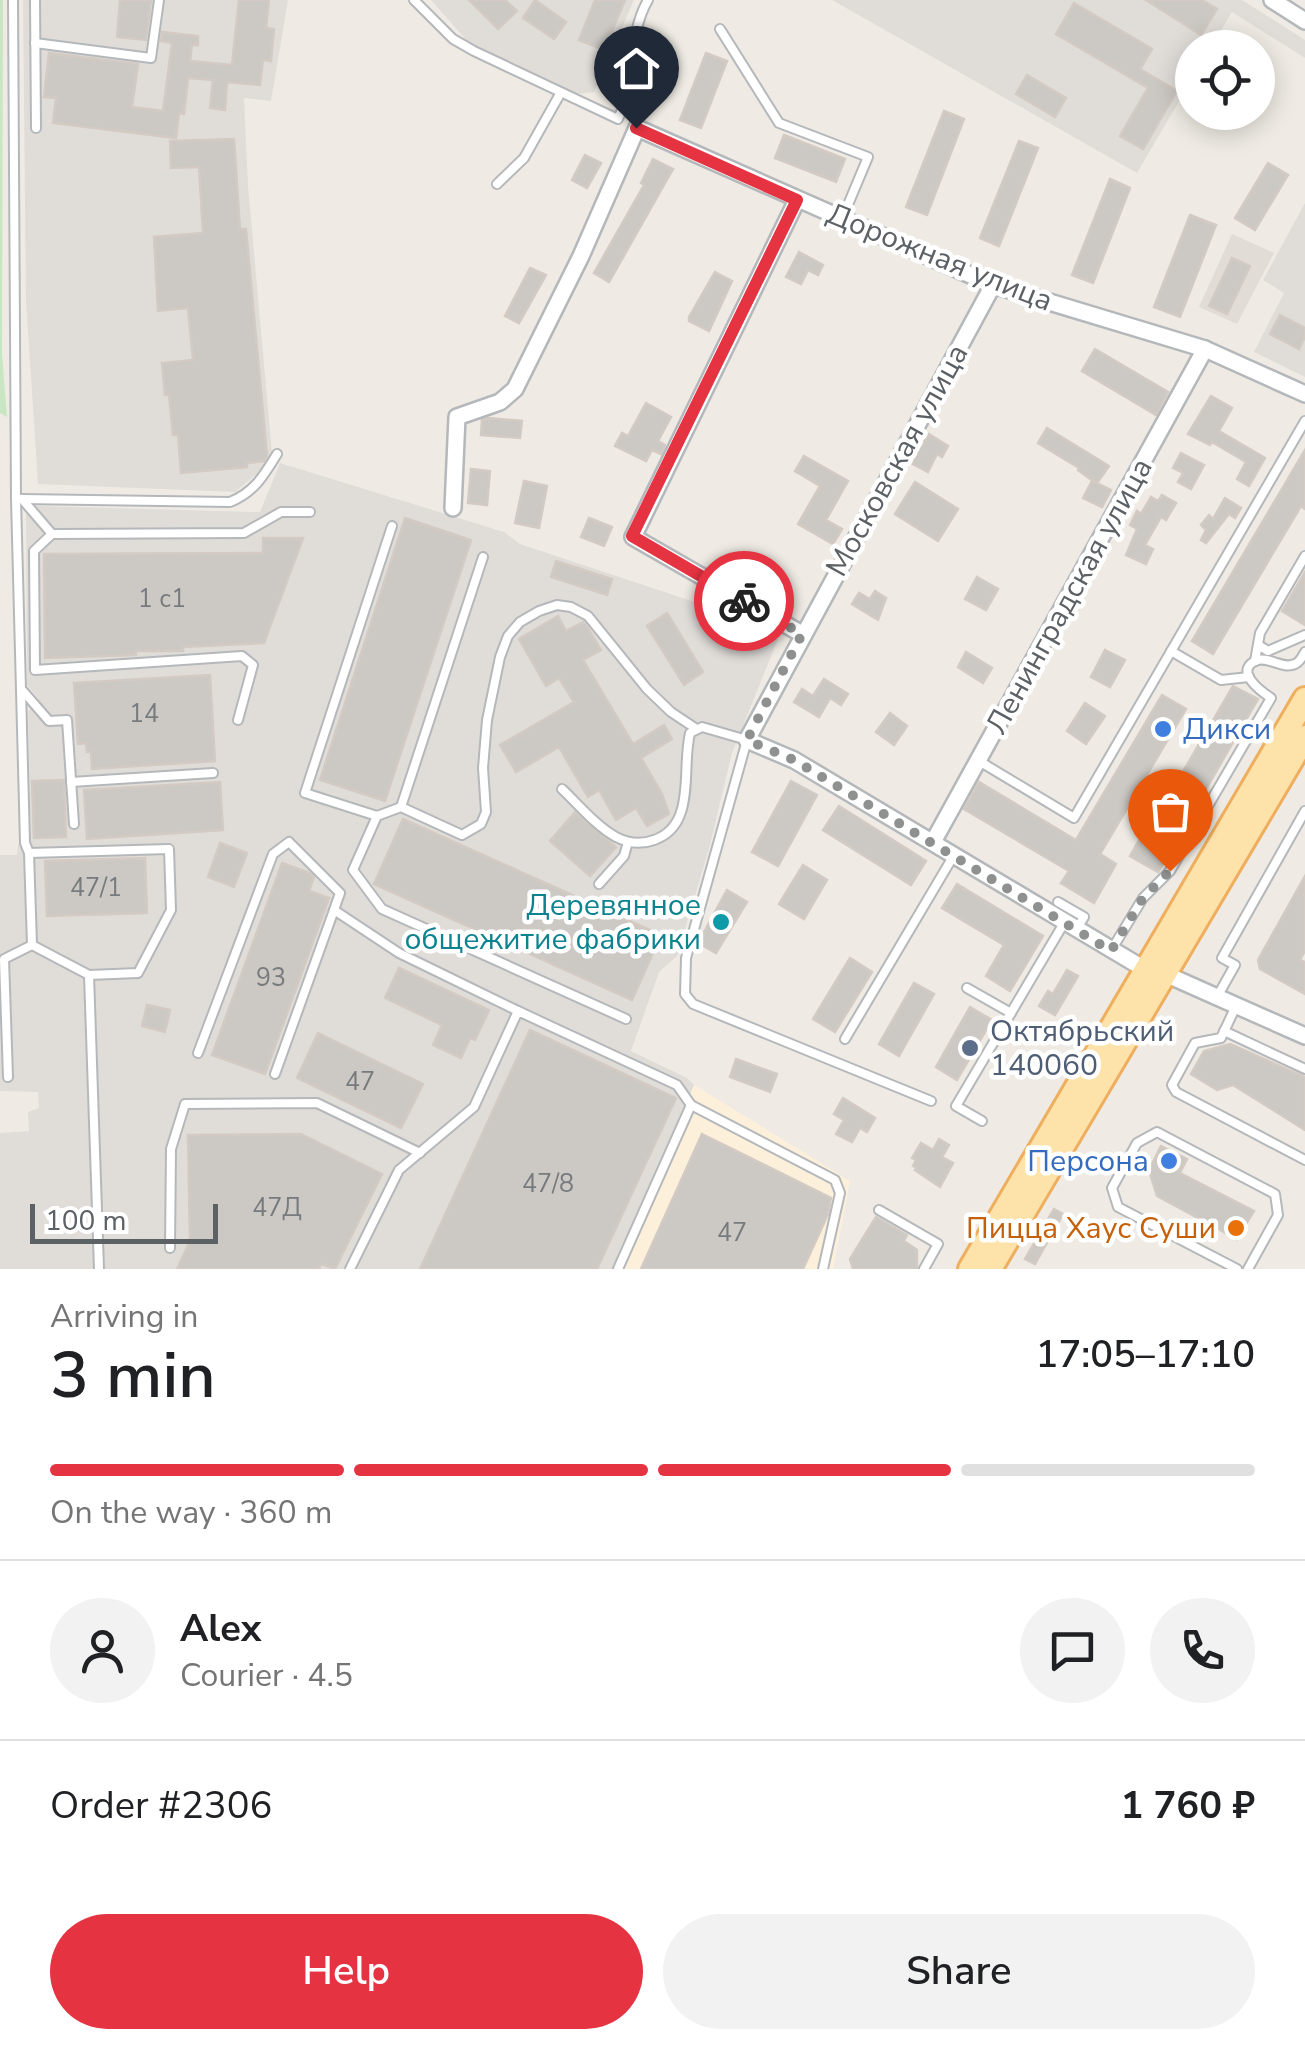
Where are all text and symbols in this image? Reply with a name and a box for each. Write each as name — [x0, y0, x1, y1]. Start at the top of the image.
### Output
pin — [594, 26, 679, 129]
map controls — [1175, 30, 1275, 130]
button: locate — [1175, 30, 1275, 130]
icon: home — [609, 41, 664, 96]
street label: Дорожная улица — [821, 194, 1059, 321]
street label: Московская улица — [817, 337, 978, 584]
street label: Ленинградская улица — [976, 451, 1162, 742]
courier — [694, 551, 794, 651]
icon: bike — [717, 574, 772, 629]
house number: 1 с1 — [138, 582, 186, 616]
house number: 14 — [129, 697, 159, 731]
place label: Дикси — [1183, 709, 1271, 750]
marker: Дикси — [1152, 718, 1174, 740]
pin — [1128, 769, 1213, 872]
icon: bag — [1143, 784, 1198, 839]
house number: 47/1 — [70, 871, 122, 905]
place label: Деревянное общежитие фабрики — [405, 885, 701, 960]
marker: Деревянное общежитие фабрики — [710, 911, 732, 933]
house number: 93 — [256, 961, 286, 995]
place label: Октябрьский 140060 — [990, 1011, 1174, 1086]
marker: Октябрьский 140060 — [959, 1037, 981, 1059]
house number: 47 — [345, 1065, 375, 1099]
place label: Персона — [1027, 1141, 1149, 1182]
marker: Персона — [1158, 1150, 1180, 1172]
house number: 47/8 — [522, 1167, 574, 1201]
house number: 47Д — [252, 1191, 302, 1225]
scale bar — [30, 1199, 218, 1244]
text: 100 m — [45, 1202, 127, 1240]
place label: Пицца Хаус Суши — [966, 1208, 1216, 1249]
house number: 47 — [717, 1216, 747, 1250]
marker: Пицца Хаус Суши — [1225, 1217, 1247, 1239]
text: Arriving in — [50, 1295, 198, 1338]
text: 17:05–17:10 — [1036, 1329, 1255, 1380]
text: 3 min — [50, 1331, 216, 1420]
text: On the way · 360 m — [50, 1491, 332, 1534]
button: person — [50, 1598, 155, 1703]
button: chat — [1020, 1598, 1125, 1703]
button: phone — [1150, 1598, 1255, 1703]
text: Alex — [180, 1603, 261, 1654]
text: Courier · 4.5 — [180, 1654, 353, 1697]
text: Order #2306 — [50, 1780, 272, 1831]
text: 1 760 ₽ — [1120, 1780, 1255, 1831]
button: Help — [50, 1914, 643, 2029]
button: Share — [663, 1914, 1255, 2029]

